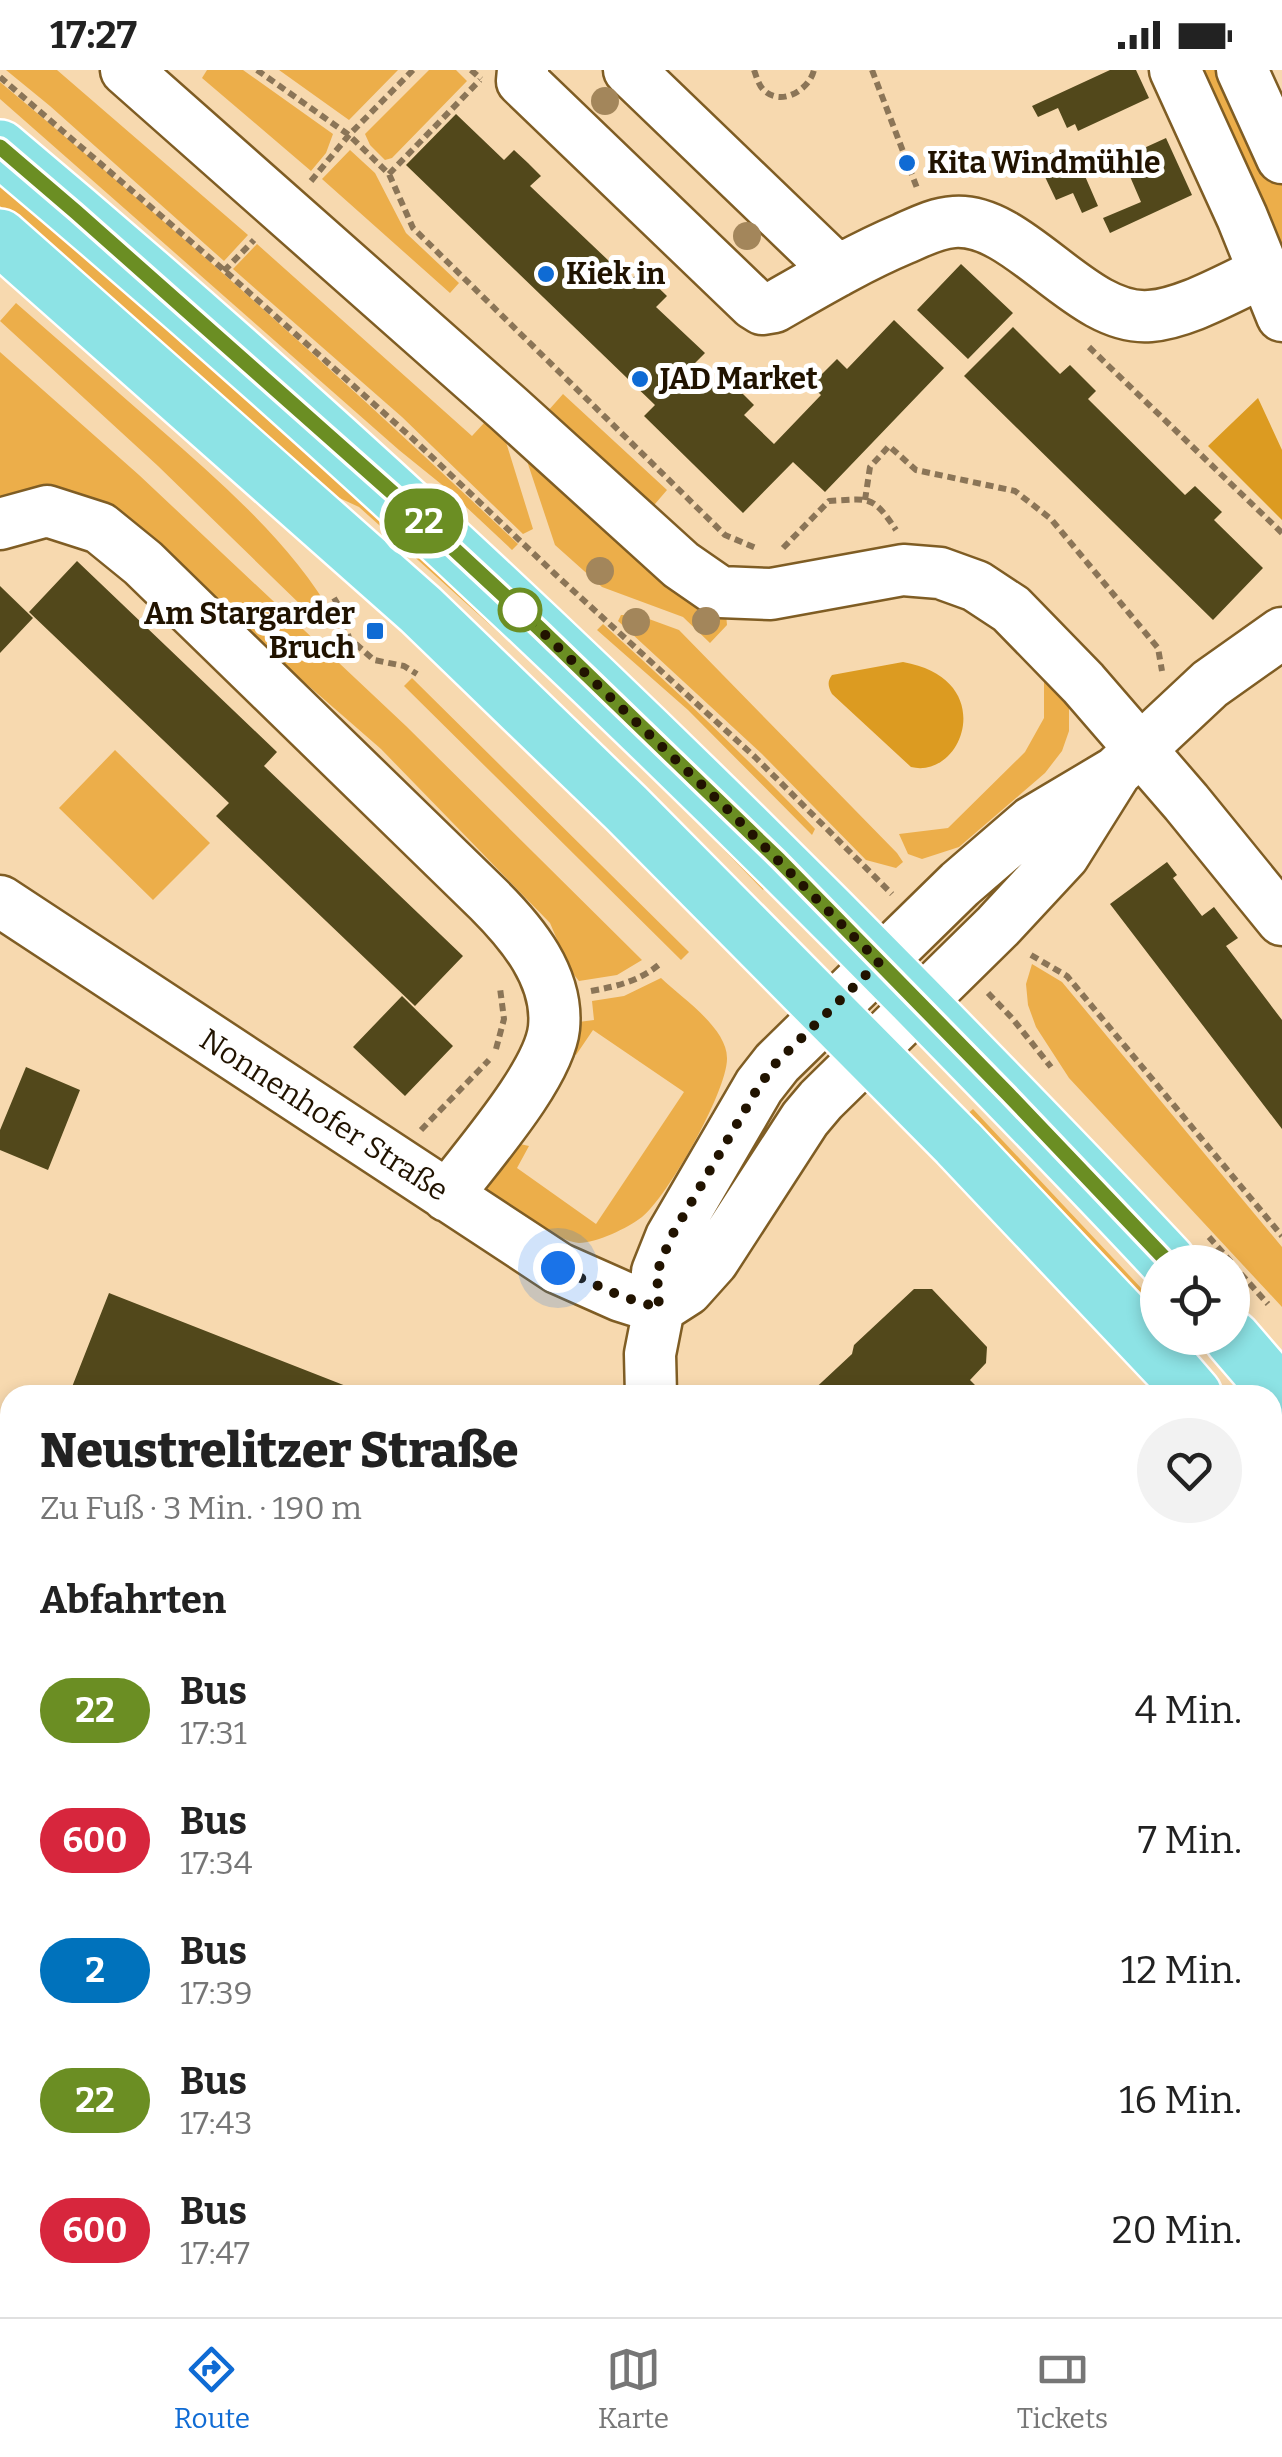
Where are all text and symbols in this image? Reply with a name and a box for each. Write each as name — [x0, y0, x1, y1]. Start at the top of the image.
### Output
text: 17:27 — [50, 12, 137, 58]
place label: Kita Windmühle — [927, 145, 1161, 181]
marker: Kita Windmühle — [896, 152, 918, 174]
place label: Kiek in — [566, 256, 666, 292]
marker: Kiek in — [535, 263, 557, 285]
place label: JAD Market — [658, 361, 818, 397]
marker: JAD Market — [629, 368, 651, 390]
line badge: 22 — [379, 488, 469, 554]
text: 22 — [404, 500, 444, 542]
unlabelled marker — [499, 589, 541, 631]
place label: Am Stargarder Bruch — [144, 596, 355, 666]
marker: Am Stargarder Bruch — [364, 620, 386, 642]
street label: Nonnenhofer Straße — [193, 1021, 455, 1209]
your location — [533, 1243, 583, 1293]
map controls — [1140, 1245, 1250, 1355]
button: locate — [1140, 1245, 1250, 1355]
button: heart — [1137, 1418, 1242, 1523]
text: Neustrelitzer Straße — [40, 1422, 518, 1480]
text: Zu Fuß · 3 Min. · 190 m — [40, 1489, 362, 1527]
text: Abfahrten — [40, 1577, 226, 1623]
text: Bus — [180, 1668, 247, 1714]
text: 4 Min. — [1135, 1687, 1242, 1733]
text: 22 — [75, 1689, 115, 1731]
text: 17:31 — [180, 1714, 247, 1752]
text: Bus — [180, 1798, 247, 1844]
text: 7 Min. — [1138, 1817, 1242, 1863]
text: 600 — [62, 1819, 128, 1861]
text: 17:34 — [180, 1844, 252, 1882]
text: Bus — [180, 1928, 247, 1974]
text: 12 Min. — [1121, 1947, 1242, 1993]
text: 2 — [85, 1949, 105, 1991]
text: 17:39 — [180, 1974, 252, 2012]
text: Bus — [180, 2058, 247, 2104]
text: 16 Min. — [1119, 2077, 1242, 2123]
text: 22 — [75, 2079, 115, 2121]
text: 17:43 — [180, 2104, 252, 2142]
text: Bus — [180, 2188, 247, 2234]
text: 20 Min. — [1112, 2207, 1242, 2253]
text: 600 — [62, 2209, 128, 2251]
text: 17:47 — [180, 2234, 250, 2272]
tab: Route — [174, 2342, 250, 2435]
tab: Karte — [598, 2342, 669, 2435]
tab: Tickets — [1017, 2342, 1108, 2435]

